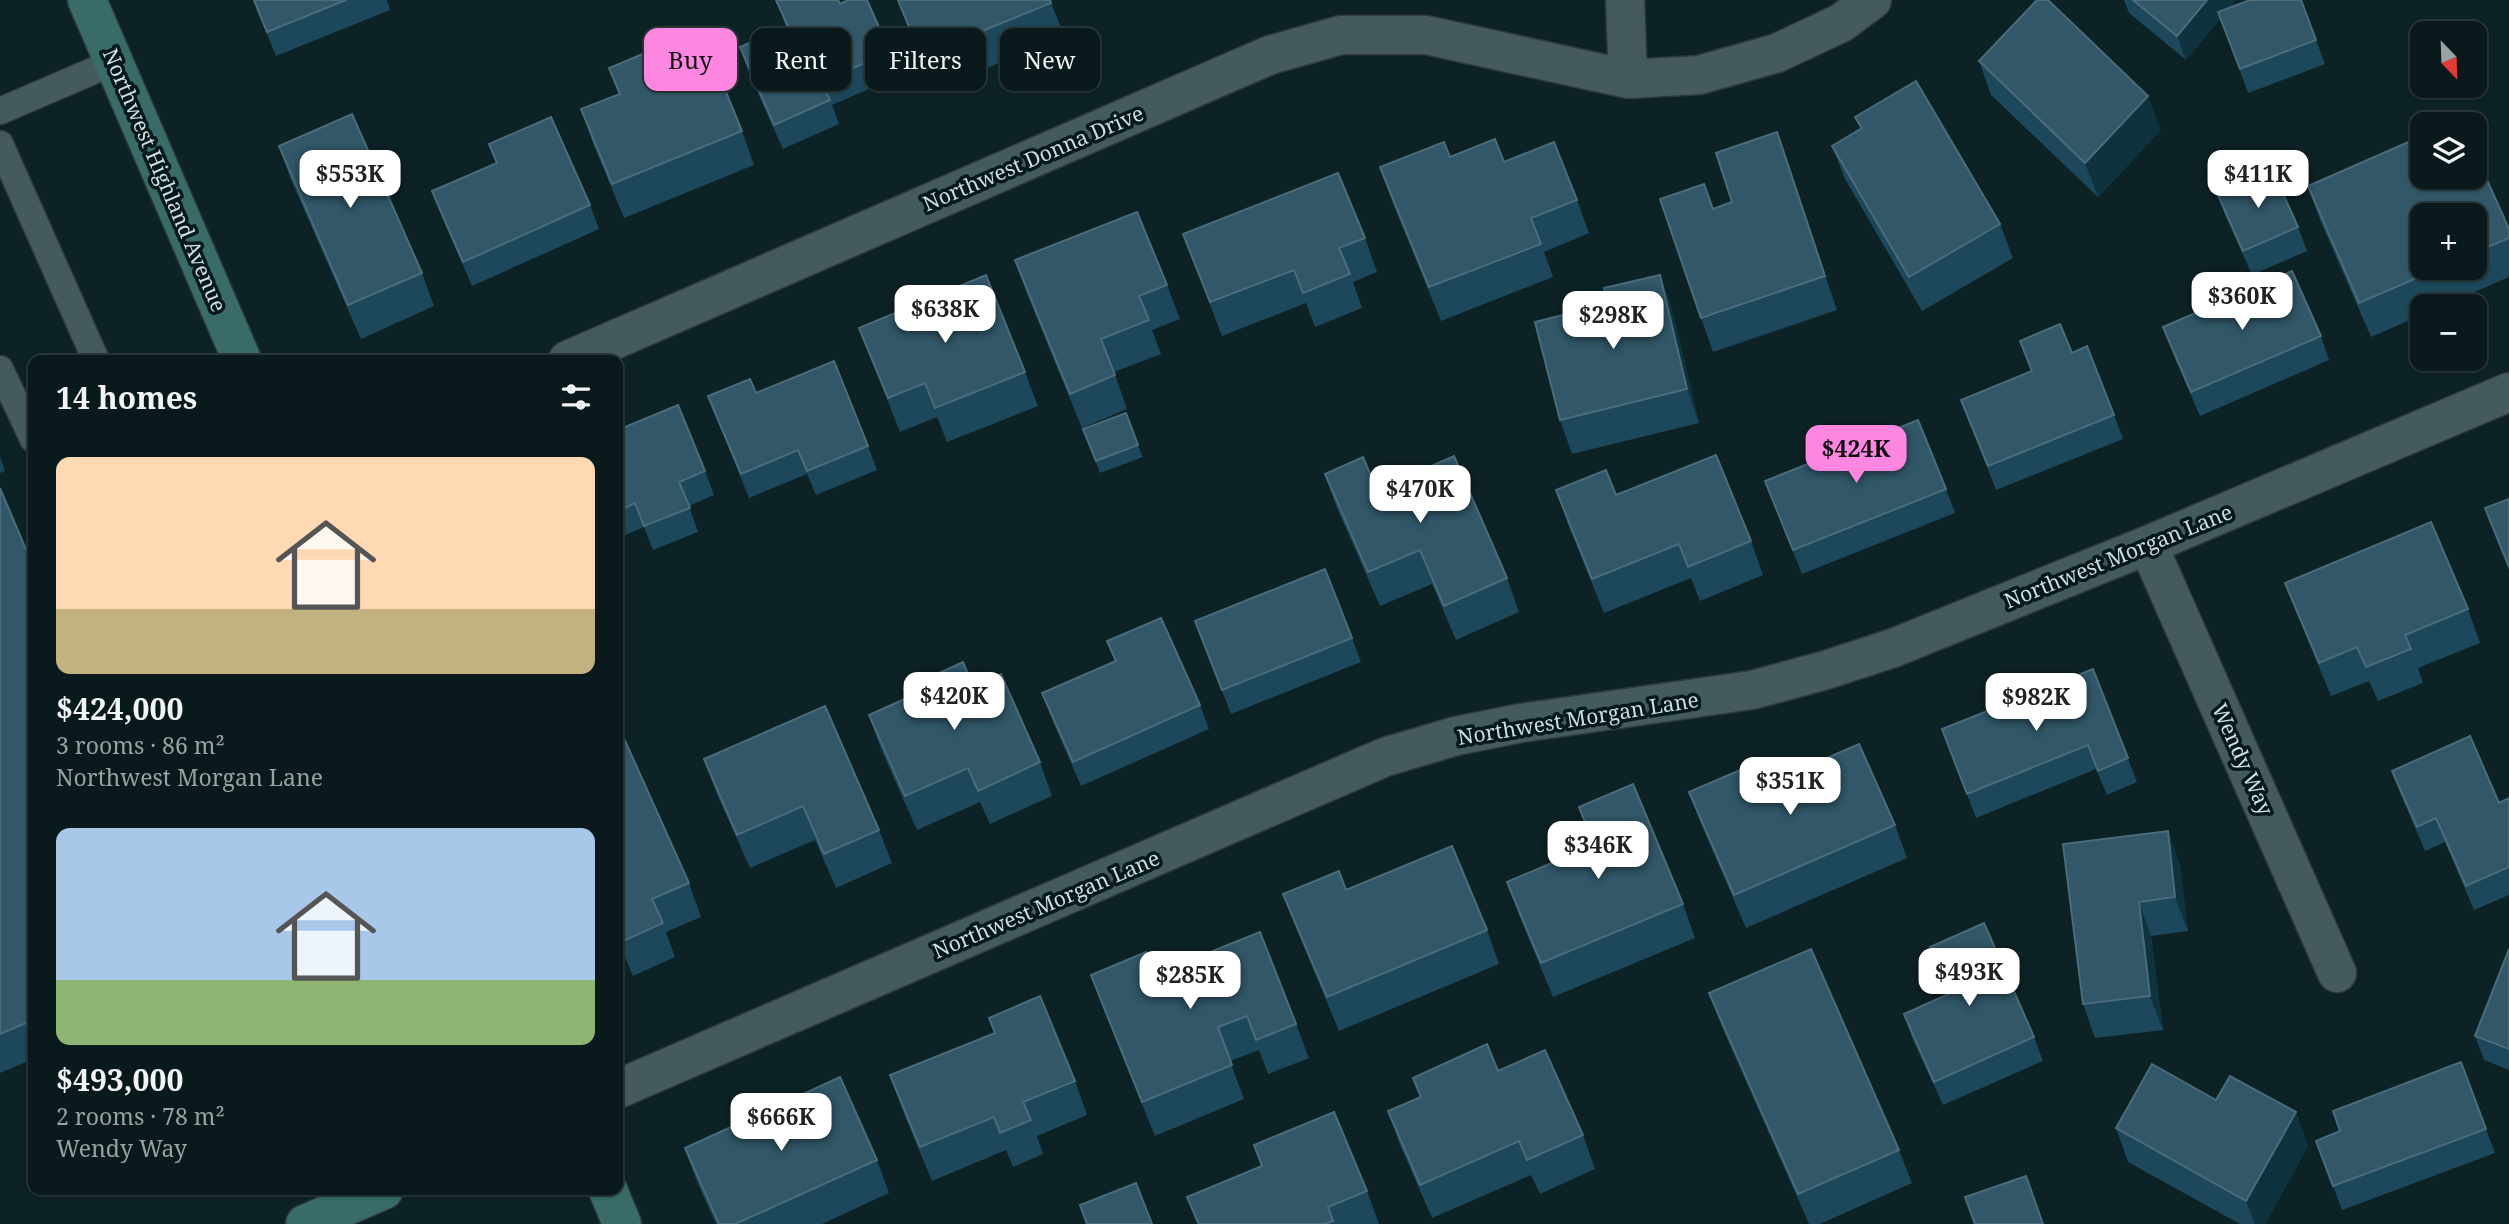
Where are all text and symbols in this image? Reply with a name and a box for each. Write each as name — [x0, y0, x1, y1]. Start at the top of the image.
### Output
north arrow — [2410, 21, 2487, 98]
map controls — [2410, 21, 2487, 371]
chip: Buy — [644, 28, 737, 91]
chip: Rent — [751, 28, 851, 91]
chip: Filters — [865, 28, 986, 91]
chip: New — [1000, 28, 1100, 91]
street label: Northwest Highland Avenue — [97, 44, 233, 316]
street label: Northwest Donna Drive — [918, 99, 1148, 217]
button: layers — [2410, 112, 2487, 189]
pin: $553K — [301, 150, 399, 210]
pin: $411K — [2209, 150, 2307, 210]
text: $553K — [316, 157, 384, 189]
text: $411K — [2224, 157, 2292, 189]
button: + — [2410, 203, 2487, 280]
pin: $360K — [2193, 272, 2291, 332]
text: $360K — [2208, 279, 2276, 311]
pin: $638K — [896, 286, 994, 345]
text: $638K — [911, 292, 979, 324]
pin: $298K — [1564, 292, 1662, 351]
button: − — [2410, 294, 2487, 371]
text: $298K — [1579, 298, 1647, 330]
text: 14 homes — [56, 377, 197, 418]
icon: filters — [557, 378, 595, 416]
pin: $424K — [1807, 426, 1905, 485]
text: $424K — [1822, 432, 1890, 464]
pin: $470K — [1371, 466, 1469, 525]
text: $470K — [1386, 472, 1454, 504]
street label: Northwest Morgan Lane — [2000, 497, 2236, 615]
icon: home — [263, 502, 389, 628]
pin: $420K — [905, 672, 1003, 732]
pin: $982K — [1987, 674, 2085, 733]
text: $420K — [920, 679, 988, 711]
text: $982K — [2002, 680, 2070, 712]
street label: Northwest Morgan Lane — [1455, 685, 1701, 751]
text: $424,000 — [56, 688, 183, 729]
street label: Wendy Way — [2206, 699, 2280, 819]
text: 3 rooms · 86 m² — [56, 729, 225, 761]
pin: $351K — [1741, 758, 1839, 817]
text: Northwest Morgan Lane — [56, 761, 323, 793]
text: $351K — [1756, 764, 1824, 796]
pin: $346K — [1549, 822, 1647, 881]
text: $346K — [1564, 828, 1632, 860]
street label: Northwest Morgan Lane — [928, 843, 1164, 965]
icon: home — [263, 873, 389, 999]
pin: $493K — [1920, 948, 2018, 1008]
pin: $285K — [1141, 951, 1239, 1011]
text: $493K — [1935, 955, 2003, 987]
text: $285K — [1156, 958, 1224, 990]
text: $493,000 — [56, 1059, 183, 1100]
pin: $666K — [732, 1094, 830, 1153]
text: 2 rooms · 78 m² — [56, 1100, 225, 1132]
text: $666K — [747, 1100, 815, 1132]
text: Wendy Way — [56, 1132, 187, 1164]

